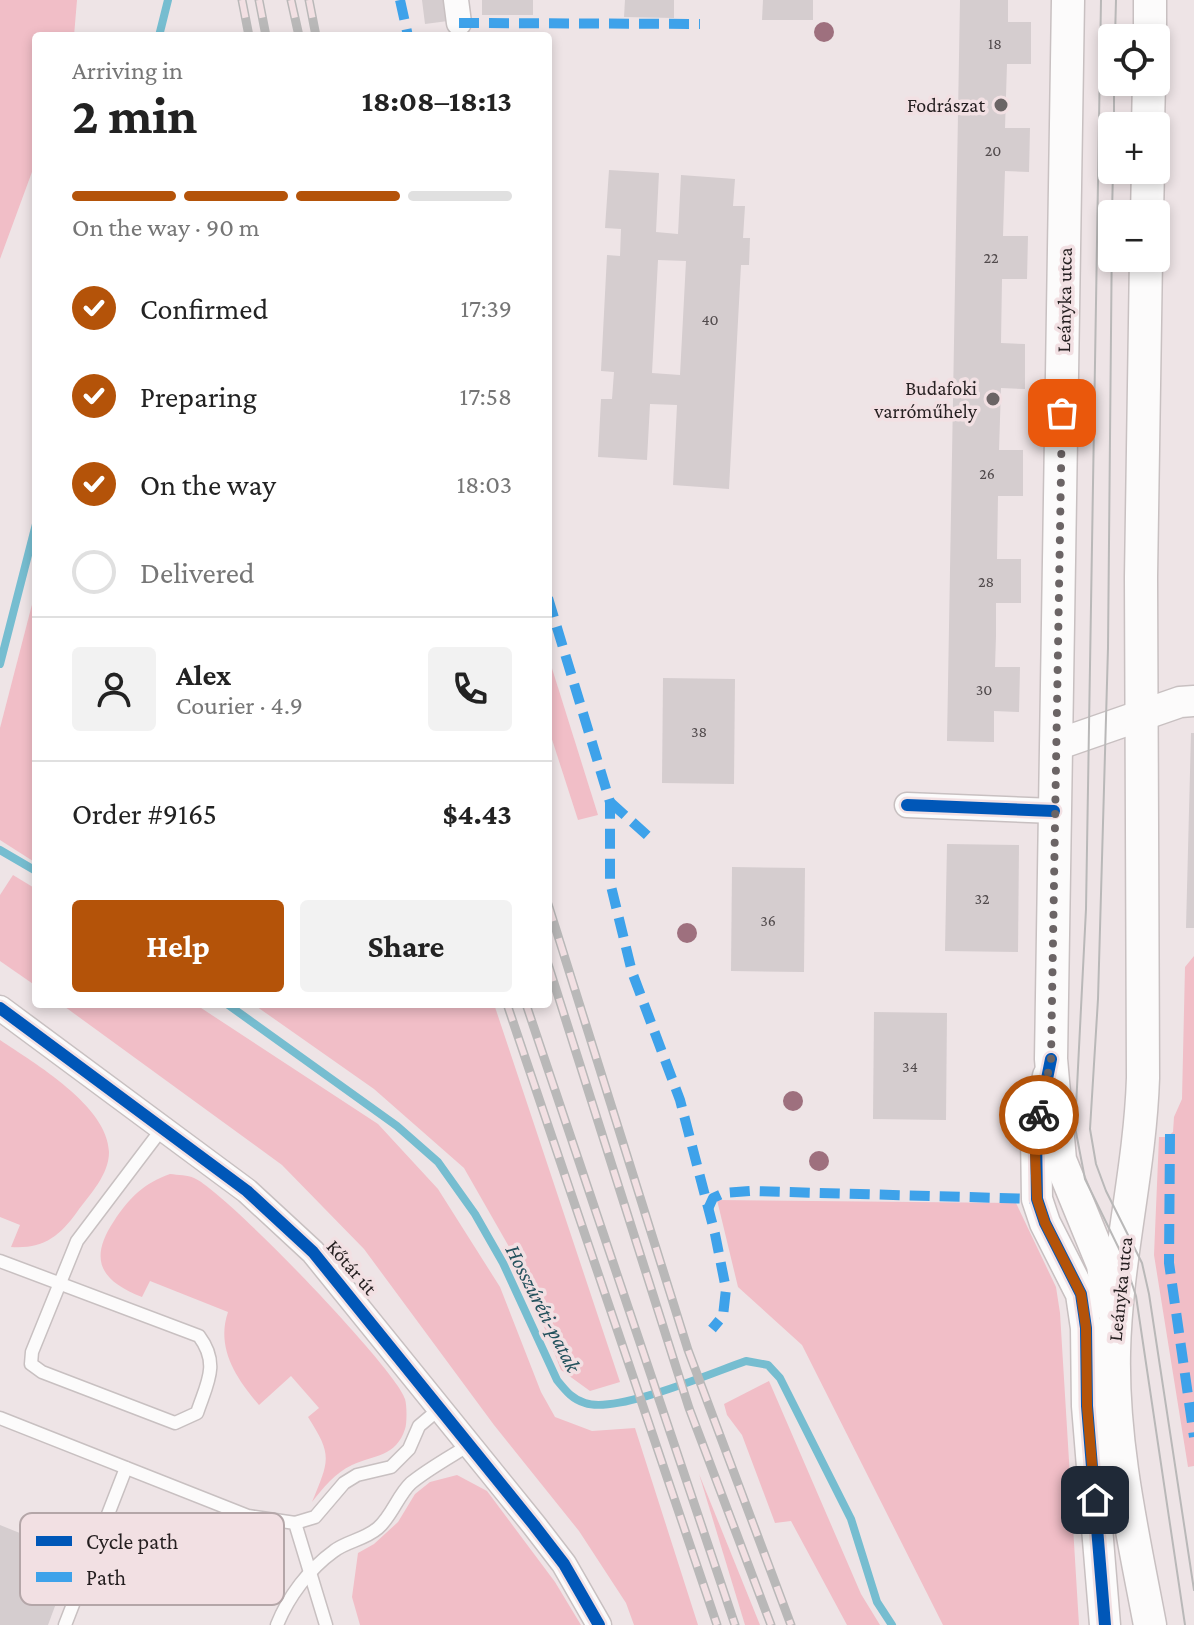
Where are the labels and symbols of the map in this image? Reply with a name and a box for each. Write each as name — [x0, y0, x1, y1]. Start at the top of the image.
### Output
house number: 18 — [988, 35, 1002, 52]
place label: Fodrászat — [907, 94, 985, 116]
marker: Fodrászat — [992, 96, 1010, 114]
house number: 20 — [985, 142, 1001, 159]
street label: Leányka utca — [1052, 247, 1077, 353]
house number: 22 — [983, 249, 999, 266]
house number: 40 — [701, 311, 719, 328]
place label: Budafoki varróműhely — [873, 377, 978, 423]
pin — [1028, 379, 1096, 447]
marker: Budafoki varróműhely — [984, 390, 1002, 408]
house number: 26 — [979, 465, 995, 482]
house number: 28 — [978, 573, 994, 590]
house number: 30 — [976, 681, 992, 698]
house number: 38 — [691, 723, 707, 740]
house number: 32 — [974, 890, 990, 907]
house number: 36 — [760, 912, 776, 929]
house number: 34 — [902, 1058, 918, 1075]
courier — [999, 1075, 1079, 1155]
street label: Kőtár út — [322, 1235, 382, 1299]
street label: Leányka utca — [1104, 1236, 1137, 1342]
water label: Hosszúréti-patak — [501, 1240, 587, 1378]
pin — [1061, 1466, 1129, 1534]
legend — [20, 1513, 284, 1605]
text: Cycle path — [86, 1529, 178, 1554]
text: Path — [86, 1565, 126, 1590]

